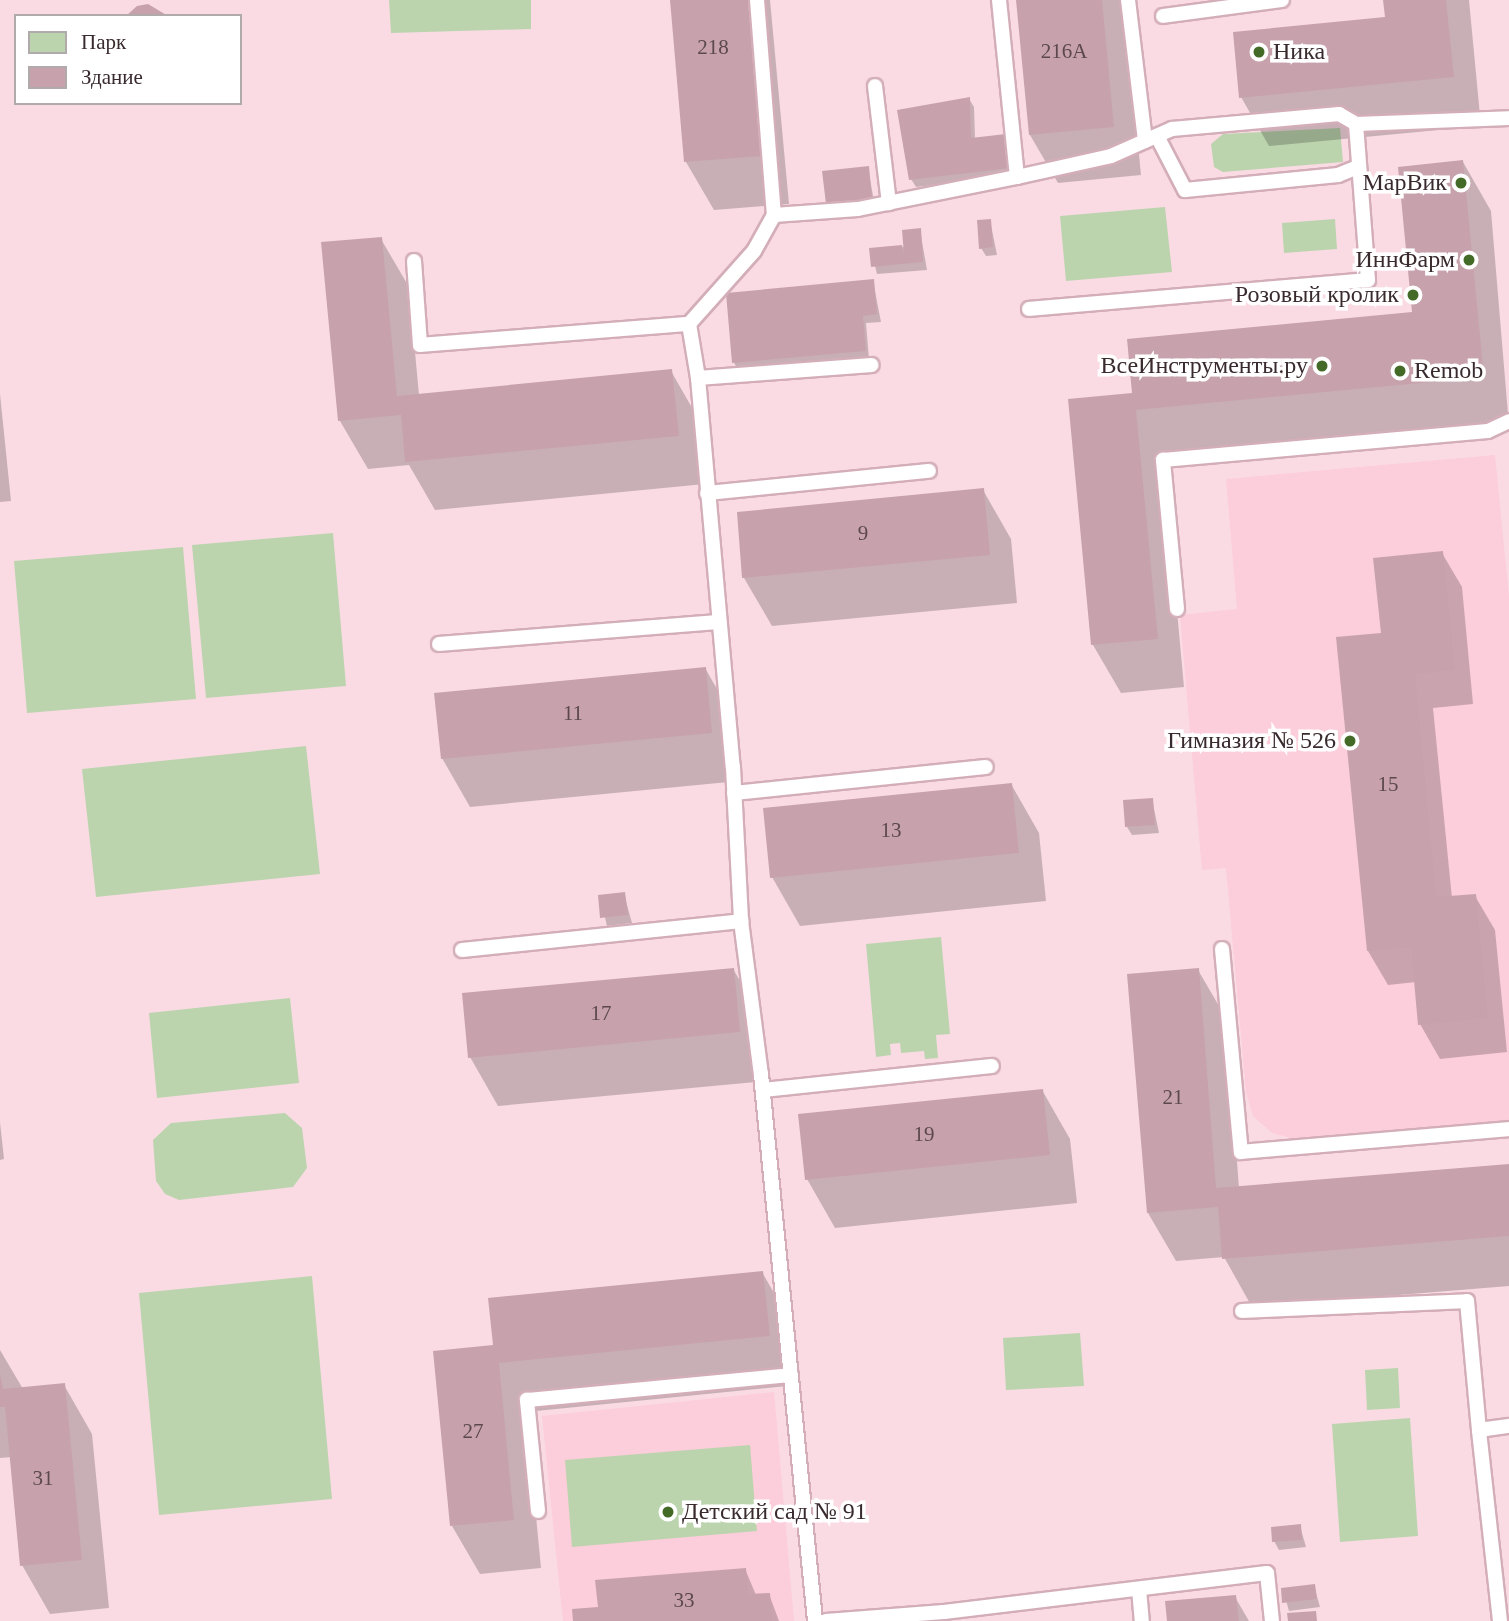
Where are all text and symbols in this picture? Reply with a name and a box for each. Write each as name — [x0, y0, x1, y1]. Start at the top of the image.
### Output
legend — [14, 14, 242, 105]
text: Парк — [81, 30, 126, 54]
house number: 218 — [697, 34, 729, 60]
house number: 216А — [1041, 38, 1087, 64]
place label: Ника — [1273, 38, 1325, 66]
marker: Ника — [1251, 44, 1267, 60]
text: Здание — [81, 65, 143, 89]
place label: МарВик — [1362, 169, 1447, 197]
marker: МарВик — [1453, 175, 1469, 191]
place label: ИннФарм — [1356, 246, 1455, 274]
marker: ИннФарм — [1461, 252, 1477, 268]
place label: Розовый кролик — [1235, 281, 1399, 309]
marker: Розовый кролик — [1405, 287, 1421, 303]
place label: ВсеИнструменты.ру — [1100, 352, 1308, 380]
place label: Remob — [1414, 357, 1483, 385]
marker: ВсеИнструменты.ру — [1314, 358, 1330, 374]
marker: Remob — [1392, 363, 1408, 379]
house number: 9 — [858, 520, 868, 546]
house number: 11 — [563, 700, 583, 726]
place label: Гимназия № 526 — [1167, 727, 1336, 755]
marker: Гимназия № 526 — [1342, 733, 1358, 749]
house number: 15 — [1378, 771, 1398, 797]
house number: 13 — [880, 817, 902, 843]
house number: 17 — [590, 1000, 612, 1026]
house number: 21 — [1162, 1084, 1184, 1110]
house number: 19 — [914, 1121, 934, 1147]
house number: 27 — [462, 1418, 484, 1444]
house number: 31 — [32, 1465, 54, 1491]
place label: Детский сад № 91 — [682, 1498, 867, 1526]
marker: Детский сад № 91 — [660, 1504, 676, 1520]
house number: 33 — [674, 1587, 694, 1613]

